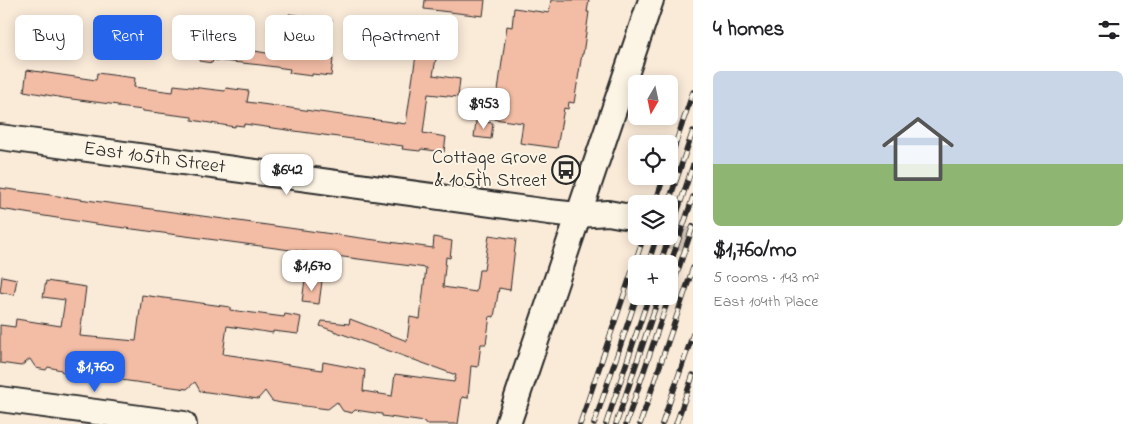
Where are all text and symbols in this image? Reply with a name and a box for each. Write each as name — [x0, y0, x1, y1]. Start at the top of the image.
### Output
chip: Buy — [15, 15, 83, 60]
chip: Rent — [93, 15, 162, 60]
chip: Filters — [172, 15, 255, 60]
chip: New — [265, 15, 333, 60]
chip: Apartment — [343, 15, 458, 60]
text: 4 homes — [713, 15, 784, 45]
icon: filters — [1095, 16, 1123, 44]
north arrow — [628, 75, 678, 125]
map controls — [628, 75, 678, 305]
pin: $953 — [454, 88, 514, 130]
text: $953 — [469, 92, 499, 116]
icon: home — [873, 104, 963, 194]
street label: East 105th Street — [82, 134, 228, 182]
button: locate — [628, 135, 678, 185]
place label: Cottage Grove & 105th Street — [432, 144, 547, 196]
pin: $642 — [257, 154, 317, 196]
bus stop icon: Cottage Grove & 105th Street — [551, 155, 581, 185]
text: $642 — [271, 158, 303, 182]
button: layers — [628, 195, 678, 245]
text: $1,760/mo — [713, 236, 797, 266]
pin: $1,670 — [271, 250, 353, 292]
text: $1,670 — [293, 254, 331, 278]
button: + — [628, 255, 678, 305]
text: 5 rooms · 143 m² — [713, 266, 819, 290]
text: East 104th Place — [713, 290, 818, 314]
pin: $1,760 — [54, 350, 136, 393]
text: $1,760 — [76, 355, 114, 379]

